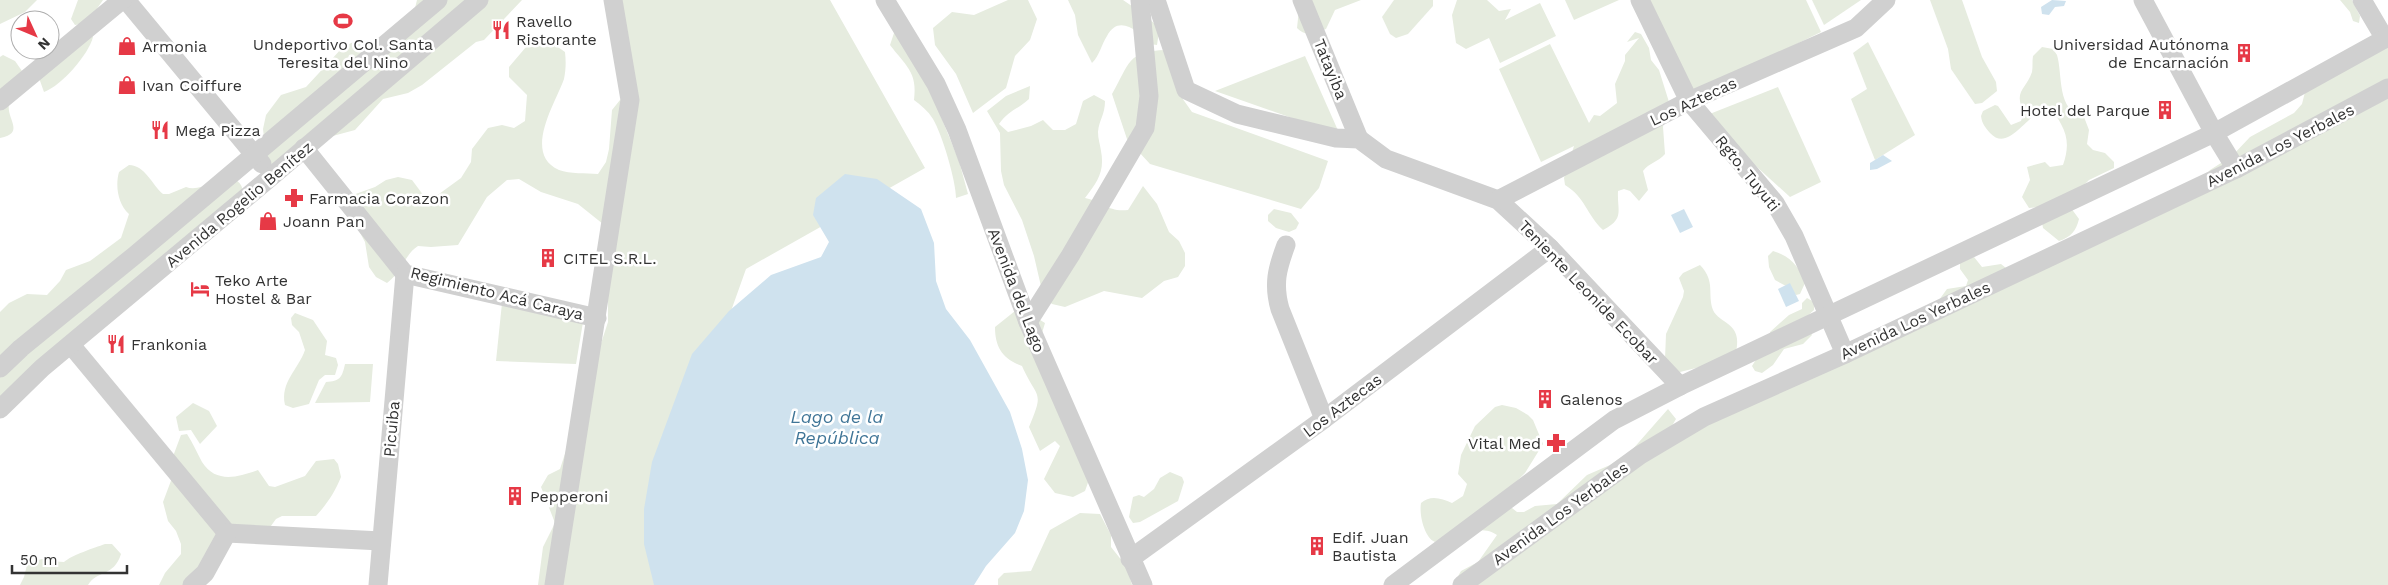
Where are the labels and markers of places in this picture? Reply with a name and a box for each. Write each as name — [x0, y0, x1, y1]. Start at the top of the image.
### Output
sports icon: Undeportivo Col. Santa Teresita del Nino — [332, 10, 354, 32]
place label: Ravello Ristorante — [516, 12, 597, 49]
restaurant icon: Ravello Ristorante — [490, 19, 512, 41]
shop icon: Armonia — [116, 35, 138, 57]
place label: Undeportivo Col. Santa Teresita del Nino — [253, 35, 433, 72]
place label: Universidad Autónoma de Encarnación — [2053, 35, 2229, 72]
place label: Armonia — [142, 37, 207, 56]
building icon: Universidad Autónoma de Encarnación — [2233, 42, 2255, 64]
shop icon: Ivan Coiffure — [116, 74, 138, 96]
place label: Ivan Coiffure — [142, 76, 242, 95]
building icon: Hotel del Parque — [2154, 99, 2176, 121]
place label: Hotel del Parque — [2020, 101, 2150, 120]
restaurant icon: Mega Pizza — [149, 119, 171, 141]
place label: Mega Pizza — [175, 121, 261, 140]
pharmacy icon: Farmacia Corazon — [283, 187, 305, 209]
place label: Farmacia Corazon — [309, 189, 449, 208]
shop icon: Joann Pan — [257, 210, 279, 232]
place label: Joann Pan — [283, 212, 365, 231]
building icon: CITEL S.R.L. — [537, 247, 559, 269]
place label: CITEL S.R.L. — [563, 249, 656, 268]
place label: Teko Arte Hostel & Bar — [215, 271, 312, 308]
hotel icon: Teko Arte Hostel & Bar — [189, 278, 211, 300]
restaurant icon: Frankonia — [105, 333, 127, 355]
place label: Frankonia — [131, 335, 207, 354]
building icon: Galenos — [1534, 388, 1556, 410]
place label: Galenos — [1560, 390, 1623, 409]
pharmacy icon: Vital Med — [1545, 432, 1567, 454]
place label: Vital Med — [1468, 434, 1541, 453]
building icon: Pepperoni — [504, 485, 526, 507]
place label: Pepperoni — [530, 487, 608, 506]
place label: Edif. Juan Bautista — [1332, 528, 1409, 565]
building icon: Edif. Juan Bautista — [1306, 535, 1328, 557]

